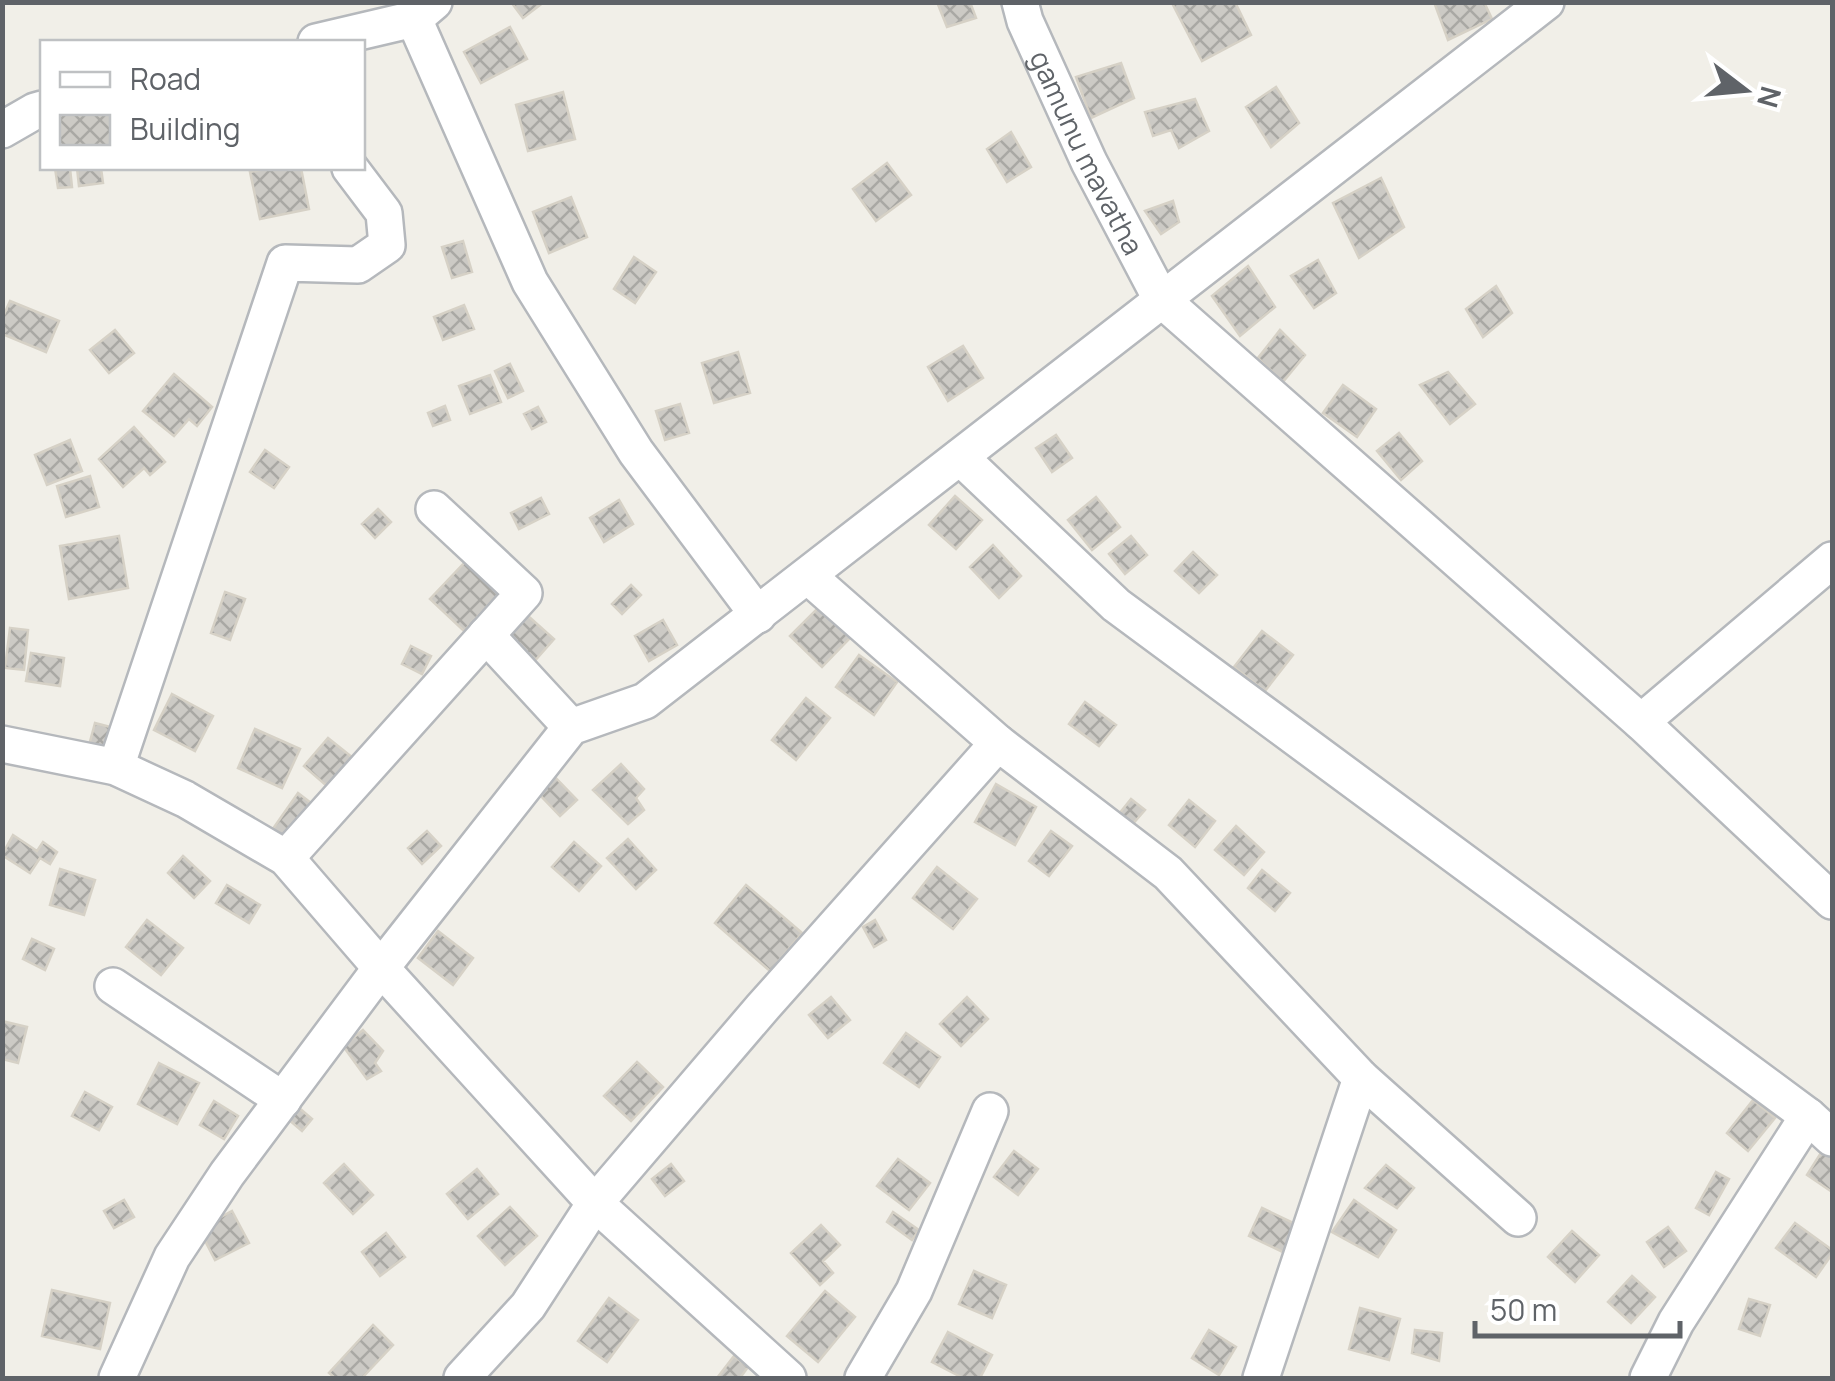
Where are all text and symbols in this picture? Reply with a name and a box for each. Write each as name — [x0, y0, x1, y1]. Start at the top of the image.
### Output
legend — [40, 40, 365, 170]
north arrow — [1695, 40, 1795, 140]
street label: gamunu mavatha — [1022, 44, 1153, 261]
text: Road — [130, 58, 201, 99]
text: N — [1749, 82, 1791, 112]
text: Building — [130, 108, 241, 149]
scale bar — [1475, 1276, 1680, 1338]
text: 50 m — [1490, 1289, 1557, 1330]

